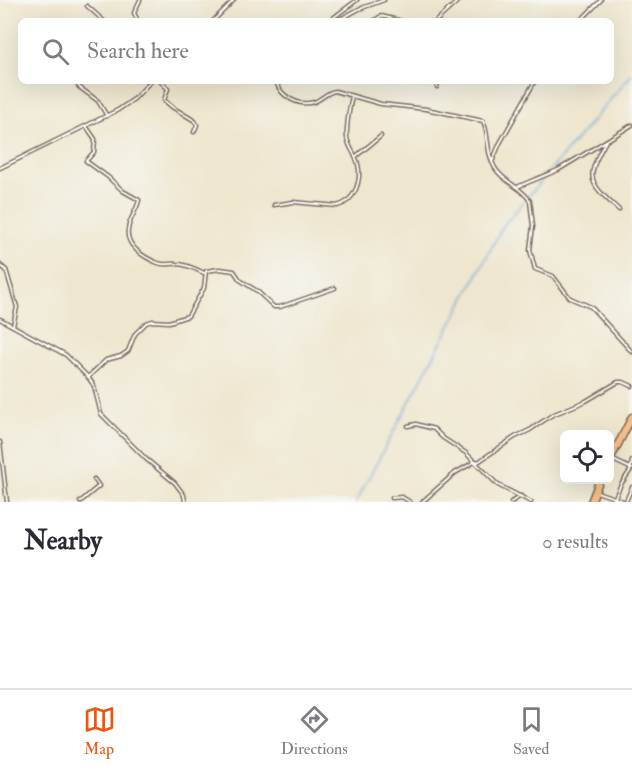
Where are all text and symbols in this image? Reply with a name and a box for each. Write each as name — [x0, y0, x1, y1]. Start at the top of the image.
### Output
search box — [18, 18, 614, 84]
icon: search — [39, 35, 72, 68]
text: Search here — [87, 37, 189, 65]
map controls — [560, 430, 614, 484]
button: locate — [560, 430, 614, 484]
text: Nearby — [24, 525, 102, 557]
text: 0 results — [542, 529, 608, 554]
tab: Map — [83, 703, 116, 759]
tab: Directions — [281, 703, 348, 759]
tab: Saved — [513, 703, 549, 759]

